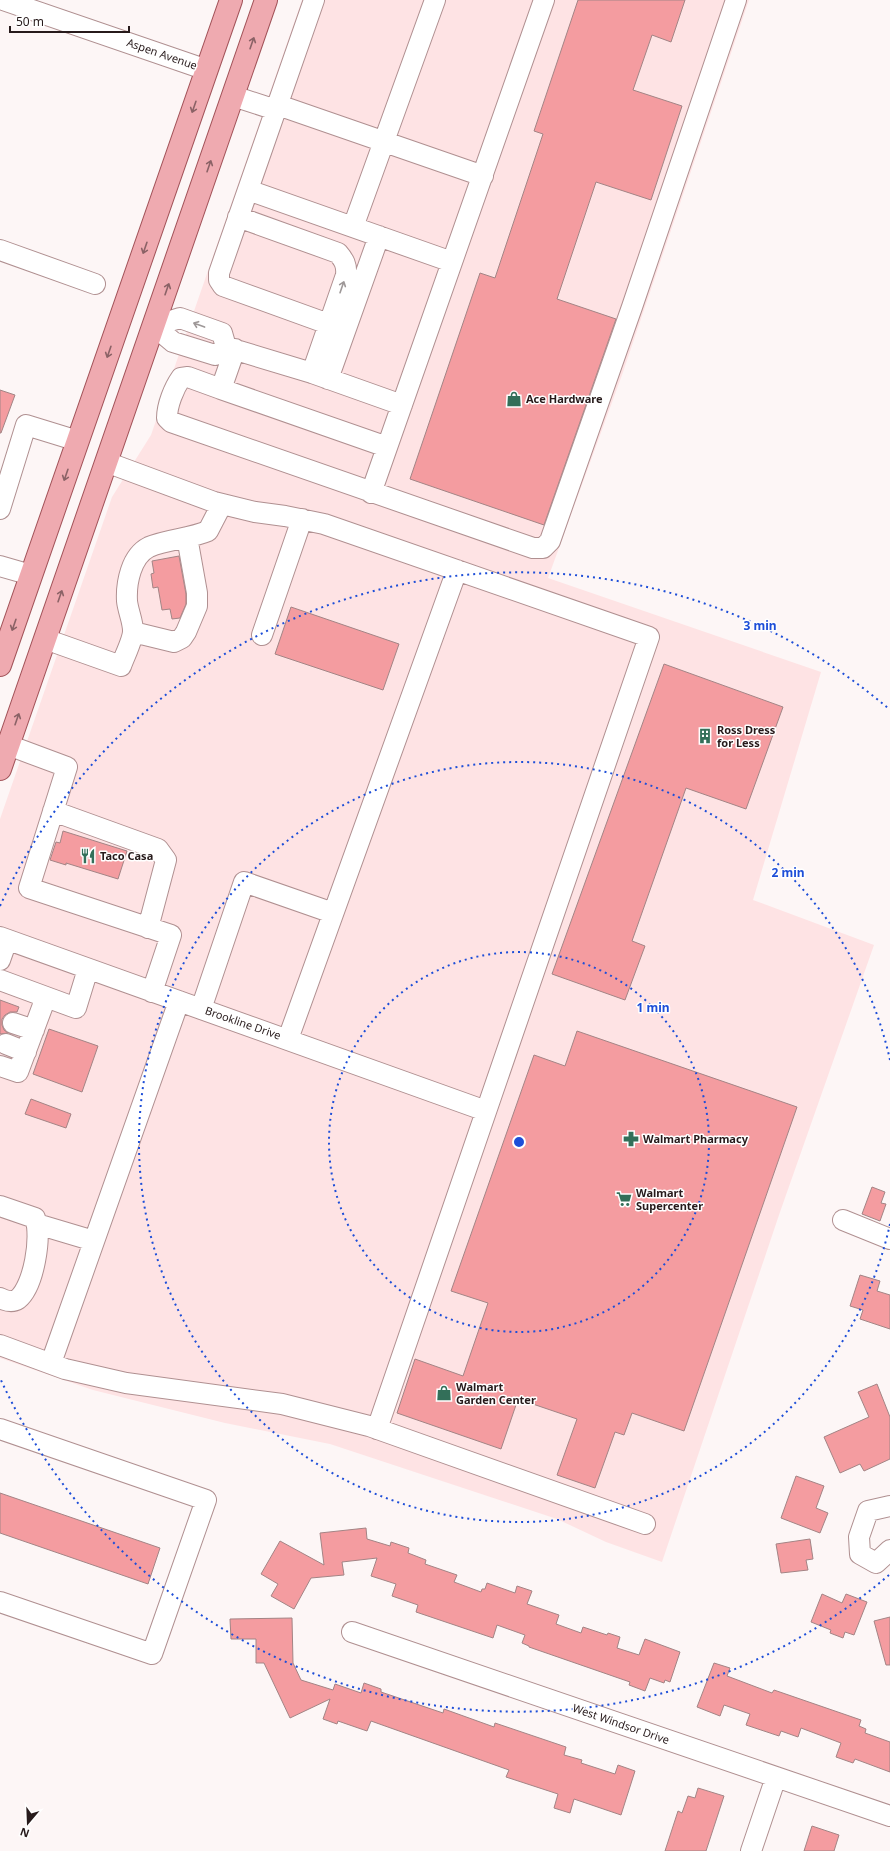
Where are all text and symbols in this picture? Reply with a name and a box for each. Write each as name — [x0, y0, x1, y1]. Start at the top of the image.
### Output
scale bar — [10, 8, 129, 34]
text: 50 m — [16, 13, 44, 30]
street label: Aspen Avenue — [125, 34, 199, 73]
one-way arrow — [248, 37, 256, 49]
one-way arrow — [190, 100, 197, 113]
one-way arrow — [206, 160, 214, 172]
one-way arrow — [141, 241, 148, 254]
one-way arrow — [339, 281, 346, 294]
one-way arrow — [164, 283, 171, 296]
one-way arrow — [193, 320, 205, 328]
one-way arrow — [105, 345, 112, 358]
shop icon: Ace Hardware — [505, 390, 523, 408]
place label: Ace Hardware — [526, 391, 603, 406]
one-way arrow — [62, 468, 70, 480]
one-way arrow — [56, 590, 64, 602]
text: 3 min — [743, 617, 777, 634]
one-way arrow — [10, 619, 17, 632]
one-way arrow — [14, 713, 22, 725]
place label: Ross Dress for Less — [717, 722, 776, 750]
building icon: Ross Dress for Less — [696, 727, 714, 745]
restaurant icon: Taco Casa — [79, 847, 97, 865]
place label: Taco Casa — [100, 848, 153, 863]
text: 2 min — [771, 864, 805, 881]
text: 1 min — [636, 999, 670, 1016]
street label: Brookline Drive — [203, 1003, 283, 1043]
pharmacy icon: Walmart Pharmacy — [622, 1130, 640, 1148]
place label: Walmart Pharmacy — [643, 1131, 749, 1146]
centre of rings — [512, 1135, 526, 1149]
place label: Walmart Supercenter — [636, 1185, 703, 1213]
supermarket icon: Walmart Supercenter — [615, 1190, 633, 1208]
place label: Walmart Garden Center — [456, 1379, 536, 1407]
shop icon: Walmart Garden Center — [435, 1384, 453, 1402]
street label: West Windsor Drive — [571, 1700, 672, 1747]
north arrow — [8, 1803, 48, 1843]
text: N — [18, 1824, 31, 1841]

